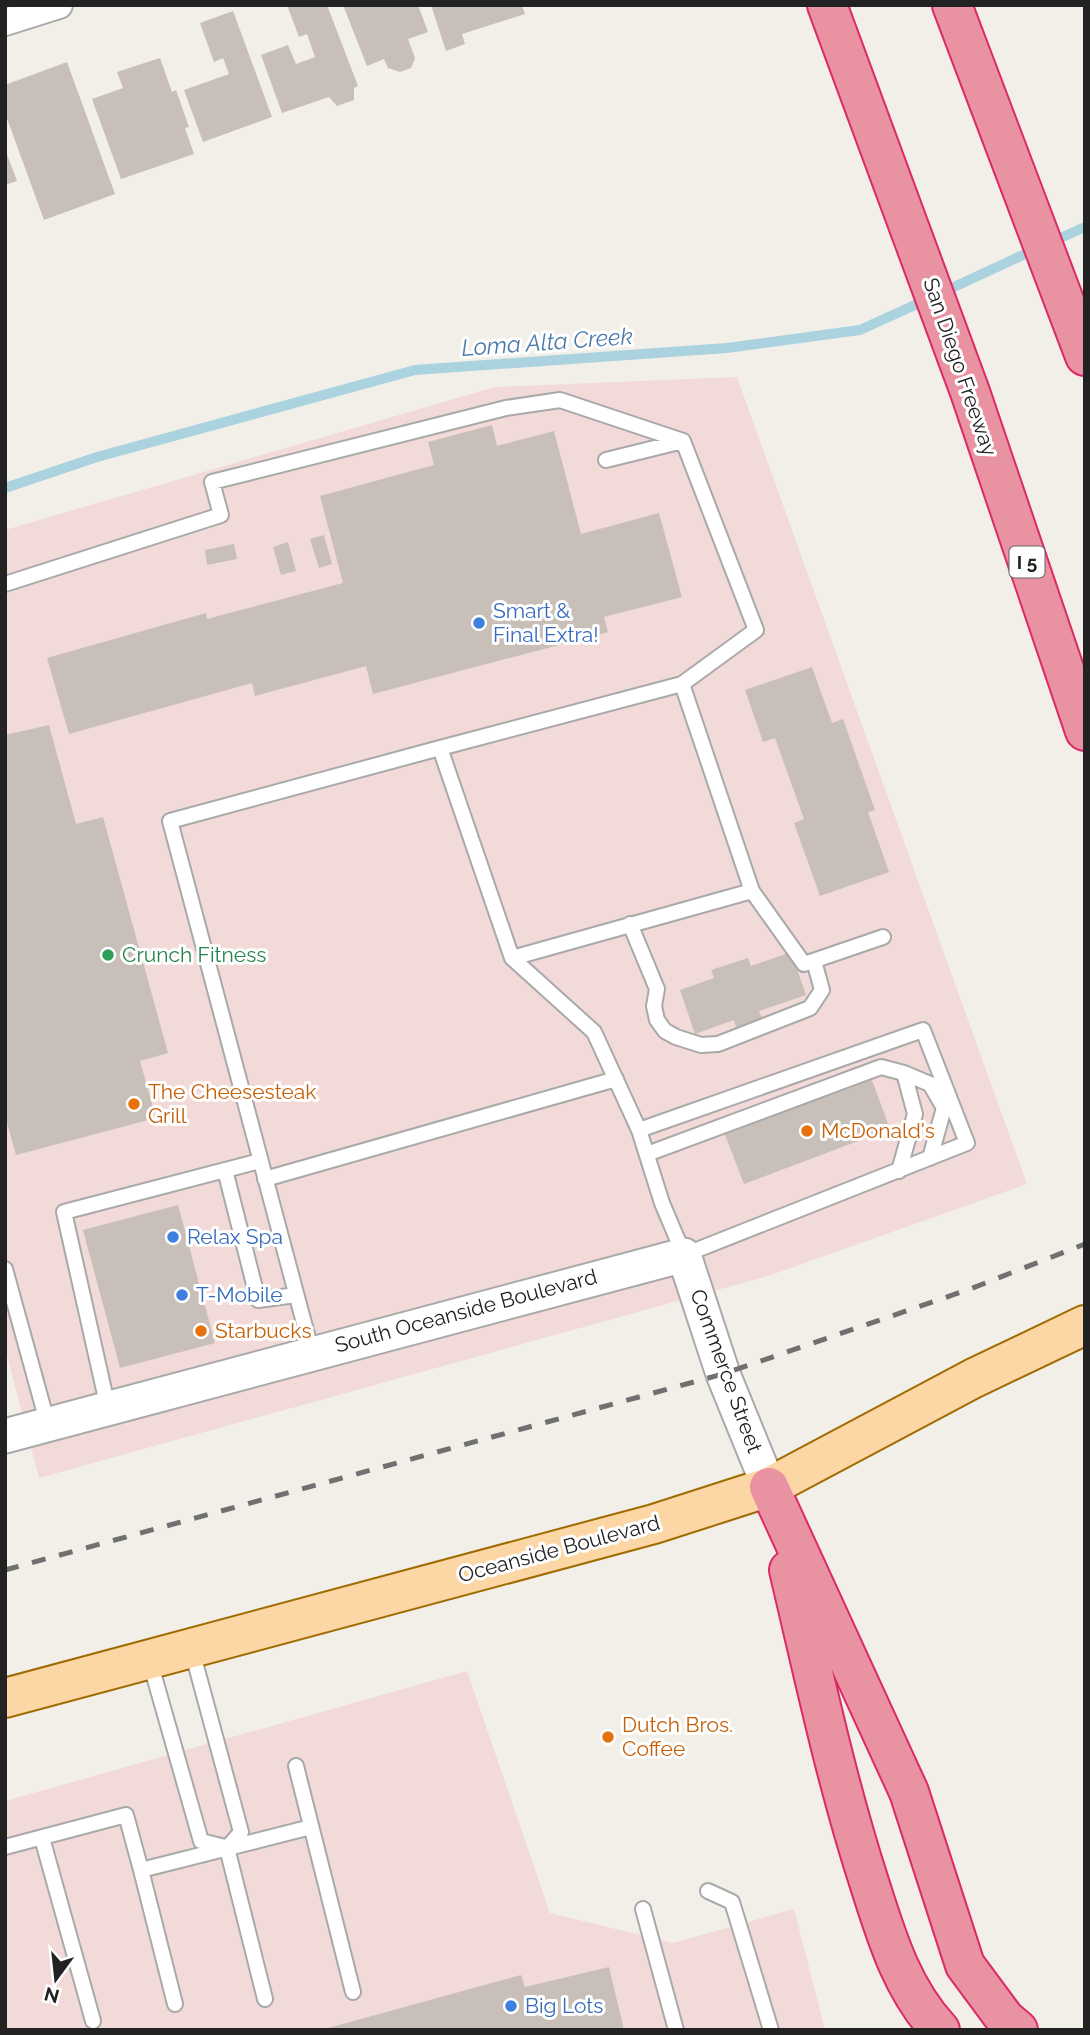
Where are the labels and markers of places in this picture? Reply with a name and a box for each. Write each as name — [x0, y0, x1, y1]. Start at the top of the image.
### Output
place label: Smart & Final Extra! — [493, 598, 599, 647]
marker: Smart & Final Extra! — [471, 615, 487, 631]
place label: Crunch Fitness — [122, 942, 266, 967]
marker: Crunch Fitness — [100, 947, 116, 963]
place label: The Cheesesteak Grill — [148, 1079, 316, 1128]
marker: The Cheesesteak Grill — [126, 1096, 142, 1112]
place label: McDonald's — [821, 1118, 935, 1143]
marker: McDonald's — [799, 1123, 815, 1139]
place label: Relax Spa — [187, 1224, 283, 1249]
marker: Relax Spa — [165, 1229, 181, 1245]
place label: T-Mobile — [196, 1282, 283, 1307]
marker: T-Mobile — [174, 1287, 190, 1303]
place label: Starbucks — [215, 1318, 312, 1343]
marker: Starbucks — [193, 1323, 209, 1339]
place label: Dutch Bros. Coffee — [622, 1712, 733, 1761]
marker: Dutch Bros. Coffee — [600, 1729, 616, 1745]
place label: Big Lots — [525, 1993, 603, 2018]
marker: Big Lots — [503, 1998, 519, 2014]

